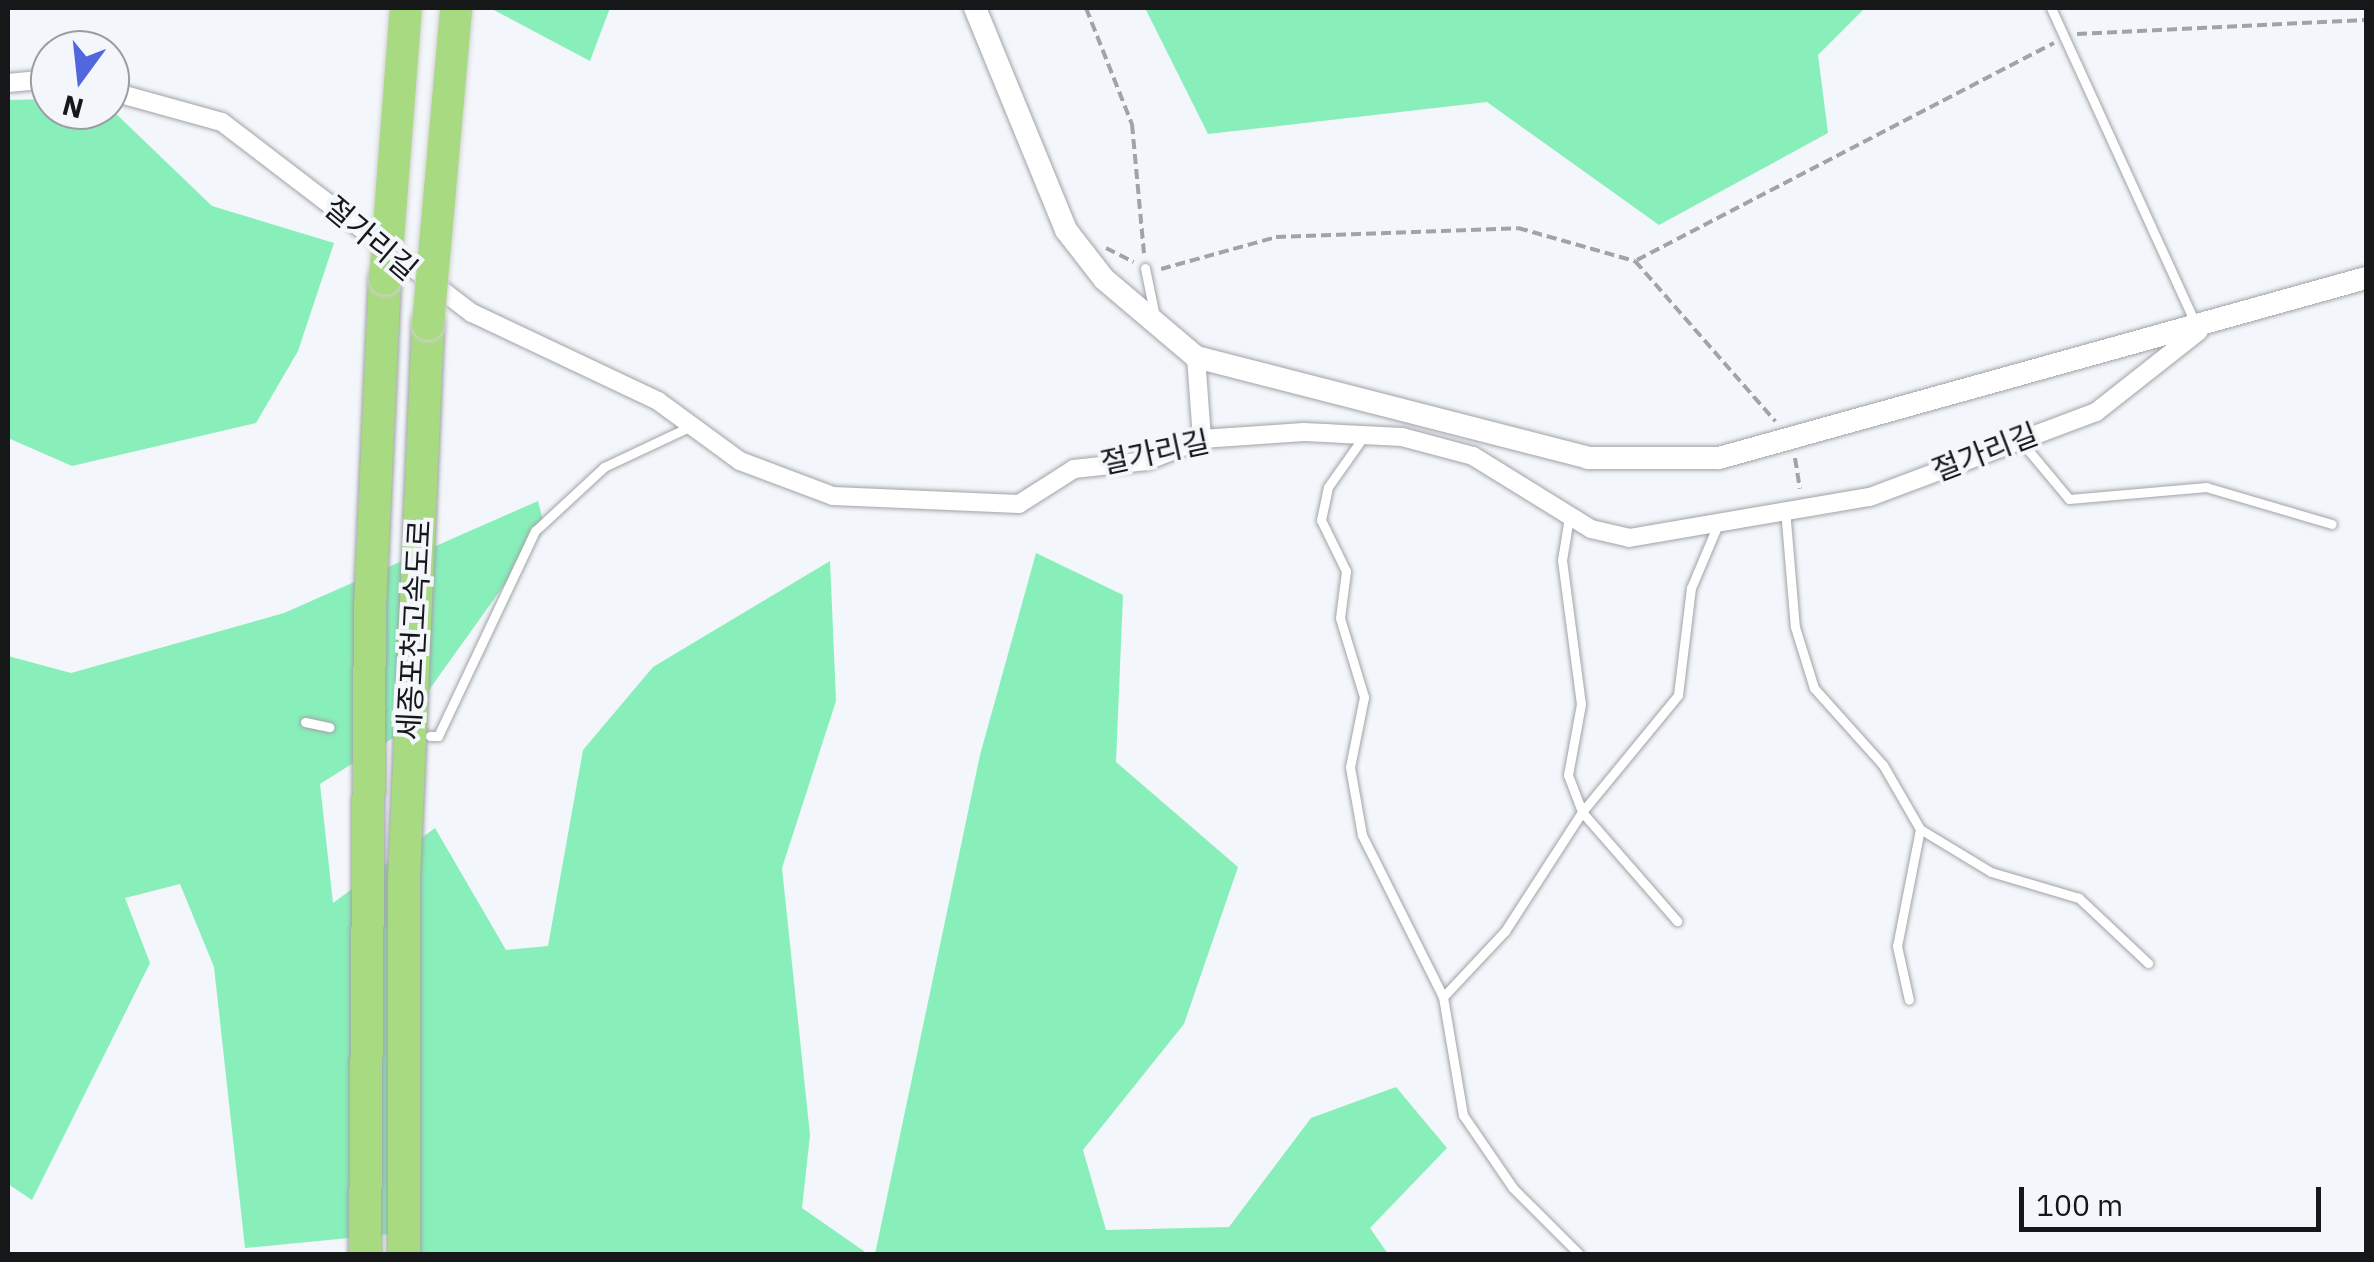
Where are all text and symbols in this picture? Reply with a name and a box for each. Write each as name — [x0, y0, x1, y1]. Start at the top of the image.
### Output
north arrow — [30, 30, 130, 130]
text: N — [58, 87, 87, 128]
street label: 절가리길 — [317, 189, 425, 287]
street label: 절가리길 — [1927, 415, 2043, 489]
street label: 절가리길 — [1097, 423, 1213, 481]
street label: 세종포천고속도로 — [390, 519, 438, 741]
scale bar — [2024, 1167, 2326, 1229]
text: 100 m — [2036, 1185, 2123, 1224]

